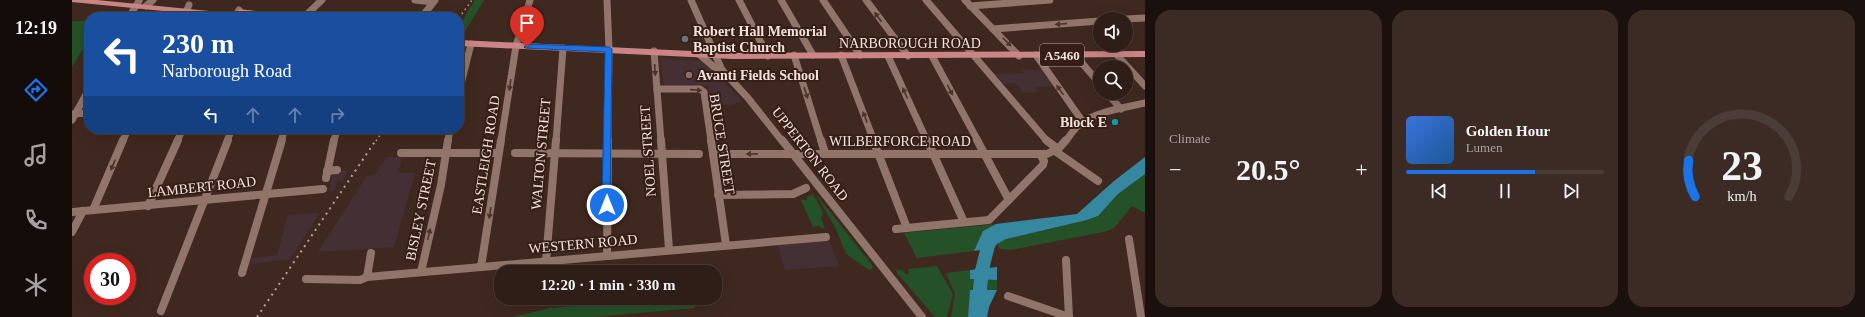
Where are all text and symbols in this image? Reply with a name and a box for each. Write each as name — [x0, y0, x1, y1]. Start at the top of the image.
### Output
pin — [510, 6, 544, 47]
one-way arrow — [874, 11, 883, 22]
icon: arrive — [516, 12, 538, 34]
map controls — [1093, 12, 1133, 100]
button: sound — [1093, 12, 1133, 52]
text: 12:19 — [15, 18, 57, 38]
one-way arrow — [1055, 20, 1067, 27]
place label: Robert Hall Memorial Baptist Church — [693, 24, 827, 55]
icon: left — [96, 28, 148, 80]
text: 230 m — [162, 28, 234, 59]
marker: Robert Hall Memorial Baptist Church — [680, 34, 690, 44]
street label: NARBOROUGH ROAD — [839, 36, 981, 51]
one-way arrow — [1002, 37, 1011, 47]
road number: A5460 — [1040, 44, 1084, 66]
button: search — [1093, 60, 1133, 100]
text: Narborough Road — [162, 61, 291, 81]
one-way arrow — [652, 64, 659, 76]
place label: Avanti Fields School — [697, 68, 819, 83]
marker: Avanti Fields School — [684, 70, 694, 80]
icon: directions — [22, 76, 50, 104]
one-way arrow — [507, 79, 513, 91]
one-way arrow — [947, 85, 953, 96]
one-way arrow — [1055, 85, 1064, 96]
one-way arrow — [690, 86, 702, 93]
one-way arrow — [803, 87, 809, 99]
one-way arrow — [901, 87, 908, 99]
street label: BRUCE STREET — [707, 93, 737, 196]
street label: EASTLEIGH ROAD — [469, 94, 503, 216]
street label: WALTON STREET — [529, 97, 553, 211]
icon: left — [200, 104, 222, 126]
icon: ahead — [242, 104, 264, 126]
icon: ahead — [284, 104, 306, 126]
icon: right — [326, 104, 348, 126]
street label: NOEL STREET — [637, 104, 659, 197]
street label: UPPERTON ROAD — [769, 104, 851, 204]
one-way arrow — [861, 111, 867, 123]
place label: Block E — [1060, 115, 1107, 130]
marker: Block E — [1110, 117, 1120, 127]
text: Golden Hour — [1466, 123, 1550, 139]
text: Climate — [1169, 131, 1210, 146]
street label: WILBERFORCE ROAD — [829, 134, 971, 149]
text: Lumen — [1466, 140, 1502, 155]
icon: music — [22, 141, 50, 169]
text: 23 — [1721, 142, 1762, 188]
one-way arrow — [745, 151, 758, 157]
text: 20.5° — [1236, 153, 1301, 186]
street label: BISLEY STREET — [403, 157, 439, 262]
text: − — [1169, 157, 1181, 182]
text: + — [1355, 157, 1368, 182]
one-way arrow — [109, 159, 115, 171]
street label: LAMBERT ROAD — [147, 174, 257, 200]
icon: previous — [1428, 180, 1450, 202]
icon: pause — [1494, 180, 1516, 202]
icon: next — [1560, 180, 1582, 202]
position arrow — [586, 184, 628, 226]
text: km/h — [1727, 187, 1756, 203]
icon: phone — [22, 206, 50, 234]
one-way arrow — [487, 207, 493, 219]
one-way arrow — [427, 228, 433, 240]
street label: WESTERN ROAD — [528, 232, 638, 256]
speed limit sign: 30 — [84, 253, 136, 305]
icon: climate — [22, 271, 50, 299]
text: 12:20 · 1 min · 330 m — [541, 277, 676, 293]

